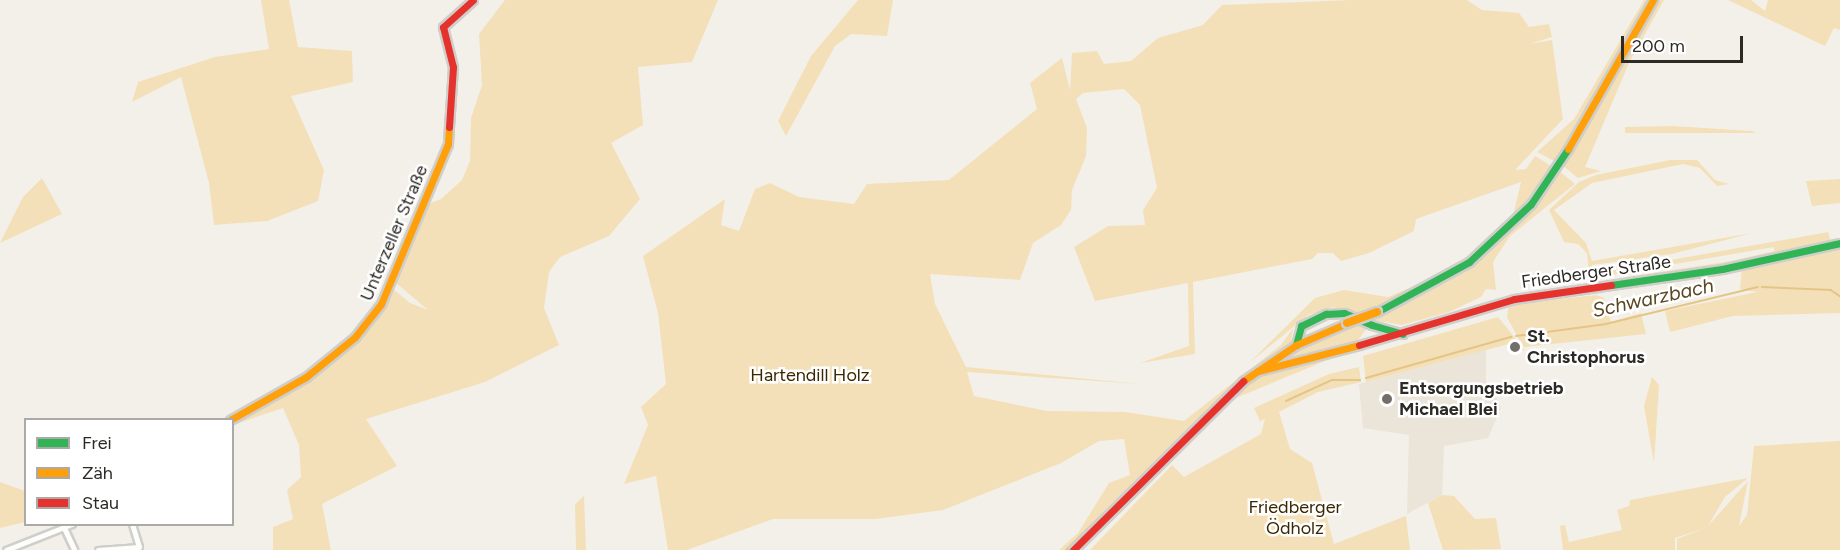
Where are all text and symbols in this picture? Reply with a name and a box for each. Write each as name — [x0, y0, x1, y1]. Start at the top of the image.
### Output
scale bar — [1624, 24, 1746, 62]
text: 200 m — [1632, 35, 1685, 57]
street label: Unterzeller Straße — [356, 162, 432, 304]
street label: Friedberger Straße — [1520, 251, 1672, 293]
water label: Schwarzbach — [1590, 273, 1716, 323]
place label: St. Christophorus — [1527, 326, 1645, 368]
marker: St. Christophorus — [1508, 340, 1522, 354]
park label: Hartendill Holz — [750, 364, 870, 386]
place label: Entsorgungsbetrieb Michael Blei — [1399, 378, 1563, 420]
marker: Entsorgungsbetrieb Michael Blei — [1380, 392, 1394, 406]
legend — [24, 418, 234, 526]
text: Frei — [82, 432, 112, 454]
text: Zäh — [82, 462, 113, 484]
text: Stau — [82, 492, 119, 514]
park label: Friedberger Ödholz — [1248, 497, 1342, 540]

